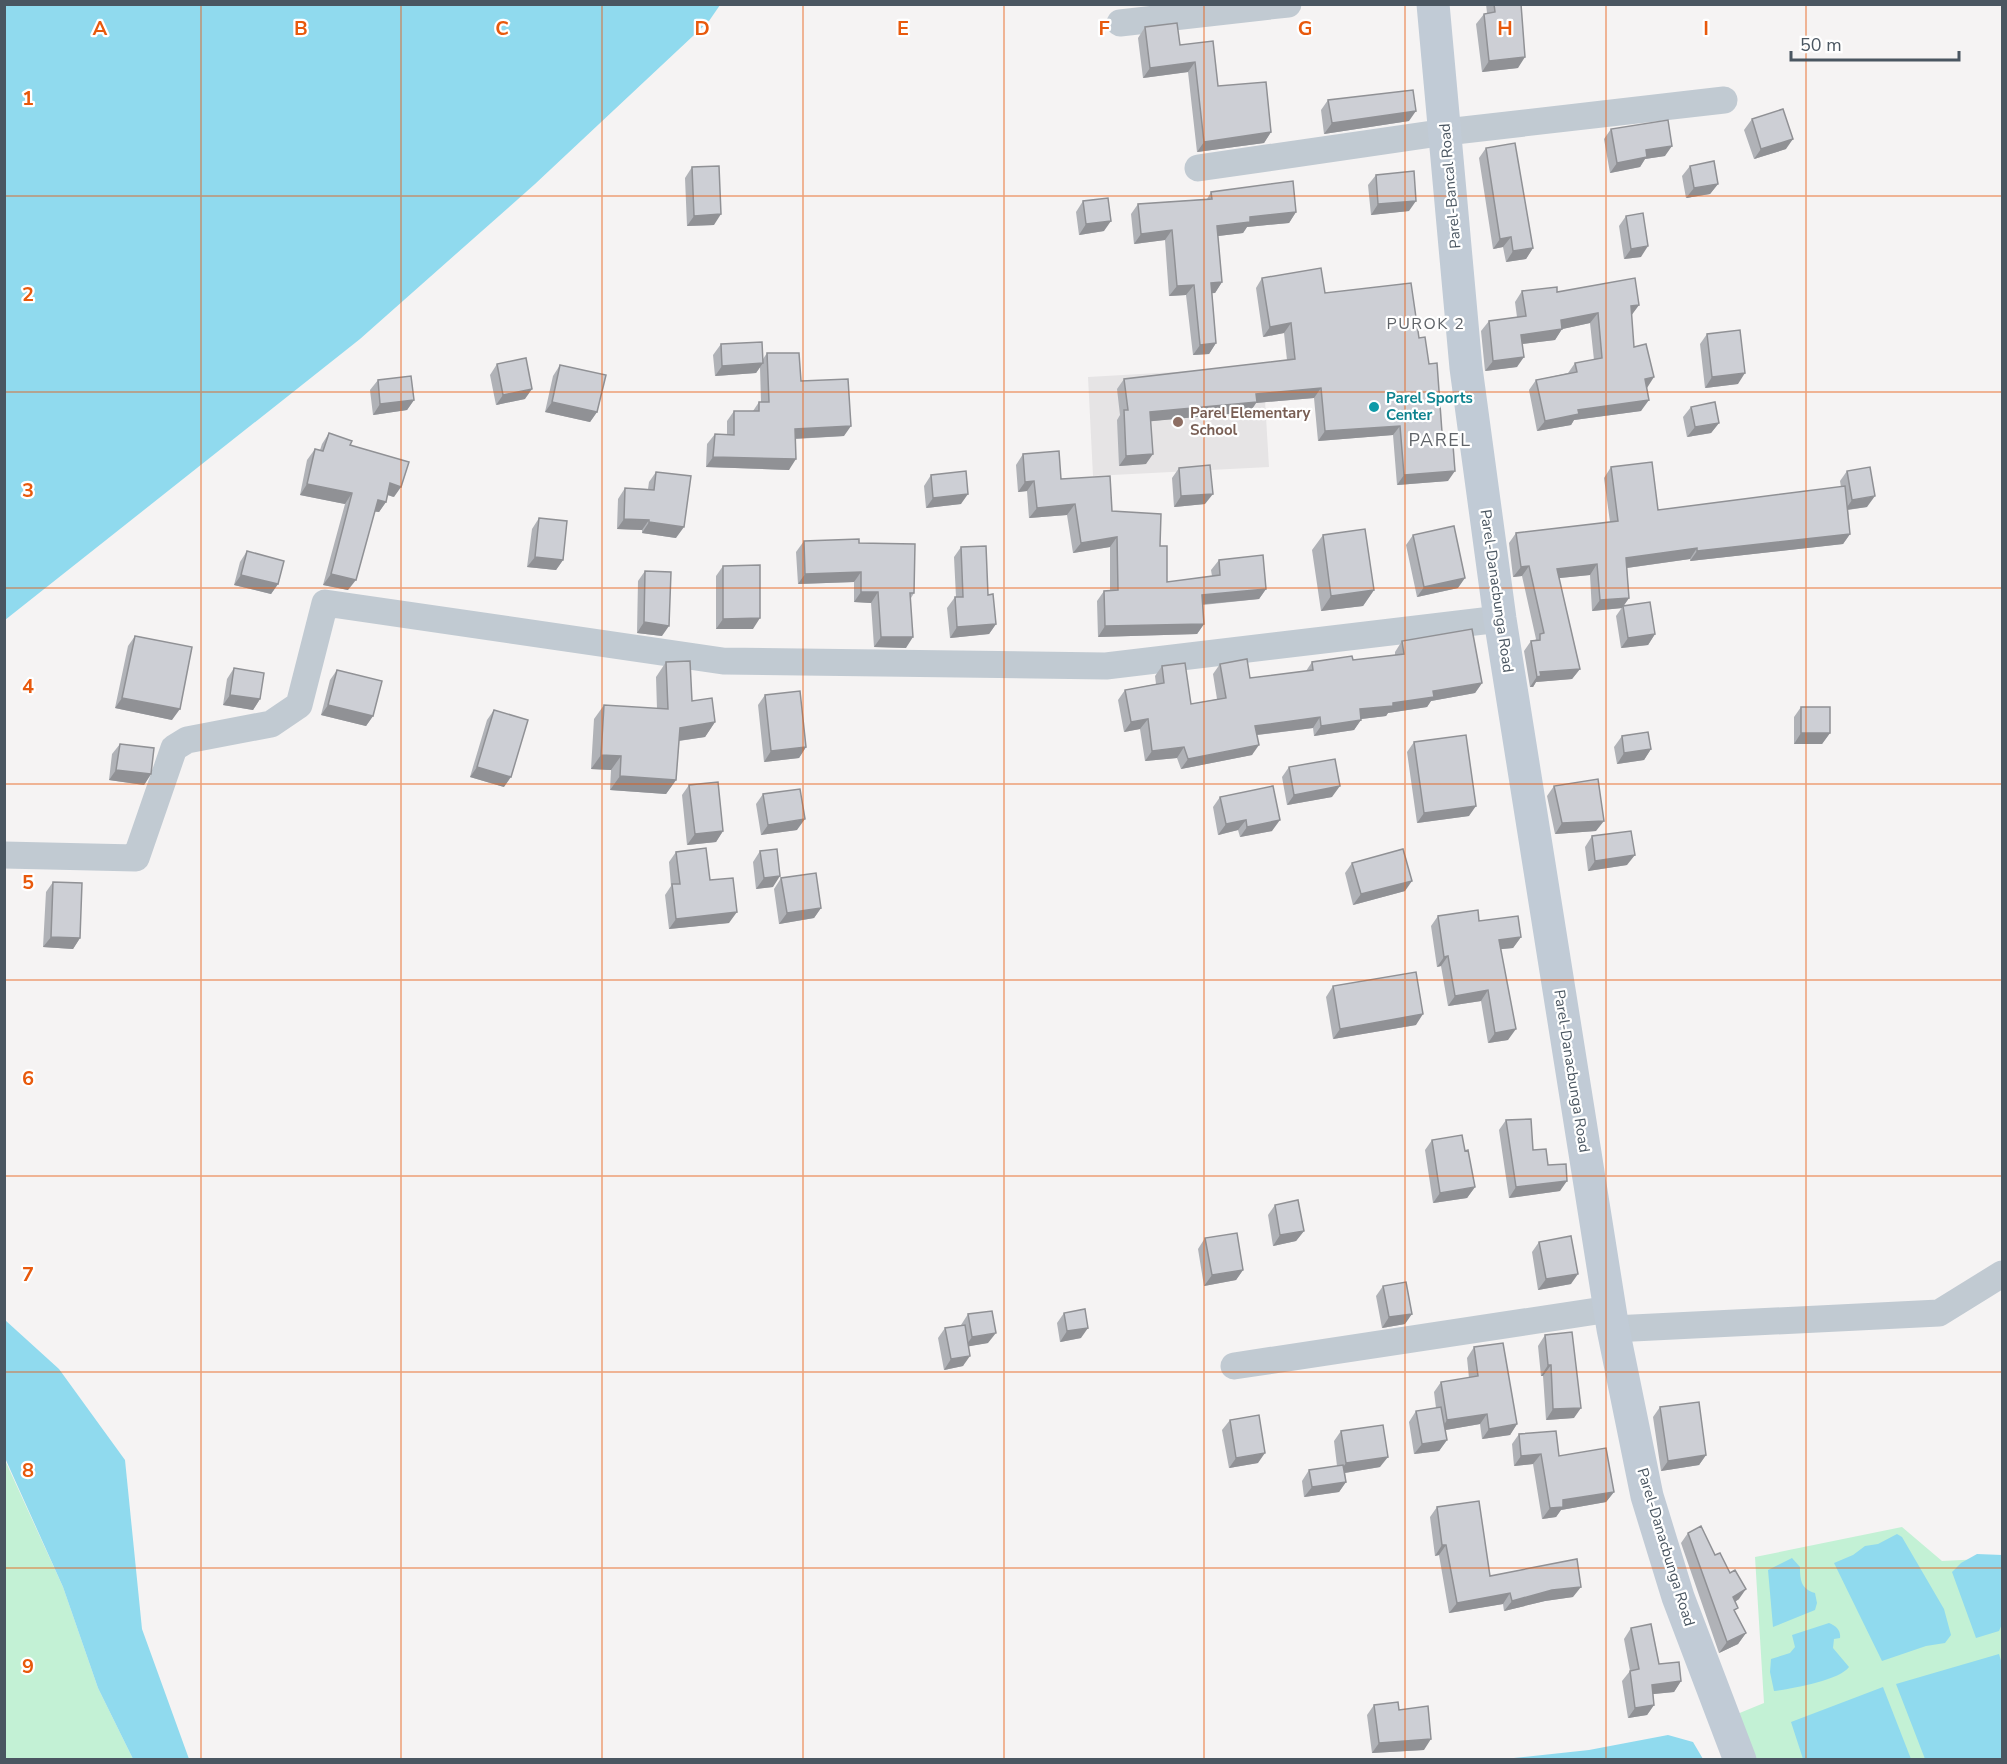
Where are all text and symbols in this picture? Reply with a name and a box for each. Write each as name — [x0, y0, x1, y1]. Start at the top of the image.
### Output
text: A — [93, 15, 108, 42]
text: B — [294, 15, 308, 42]
text: C — [495, 15, 509, 42]
text: D — [694, 15, 710, 42]
text: E — [897, 15, 909, 42]
text: F — [1098, 15, 1110, 42]
text: G — [1298, 15, 1312, 42]
text: H — [1497, 15, 1513, 42]
text: I — [1703, 15, 1709, 42]
scale bar — [1791, 24, 1959, 62]
text: 50 m — [1800, 33, 1842, 57]
text: 1 — [22, 85, 34, 112]
street label: Parel-Bancal Road — [1435, 123, 1465, 249]
text: 2 — [22, 281, 34, 308]
district label: PUROK 2 — [1387, 313, 1465, 335]
place label: Parel Sports Center — [1386, 388, 1473, 425]
marker: Parel Sports Center — [1367, 400, 1381, 414]
place label: Parel Elementary School — [1190, 403, 1311, 440]
marker: Parel Elementary School — [1171, 415, 1185, 429]
district label: PAREL — [1408, 428, 1472, 452]
text: 3 — [22, 477, 34, 504]
street label: Parel-Danacbunga Road — [1476, 508, 1518, 674]
text: 4 — [22, 673, 34, 700]
text: 5 — [22, 869, 34, 896]
street label: Parel-Danacbunga Road — [1549, 988, 1595, 1154]
text: 6 — [22, 1065, 34, 1092]
text: 7 — [22, 1261, 34, 1288]
text: 8 — [22, 1457, 34, 1484]
street label: Parel-Danacbunga Road — [1632, 1465, 1700, 1629]
text: 9 — [22, 1653, 34, 1680]

